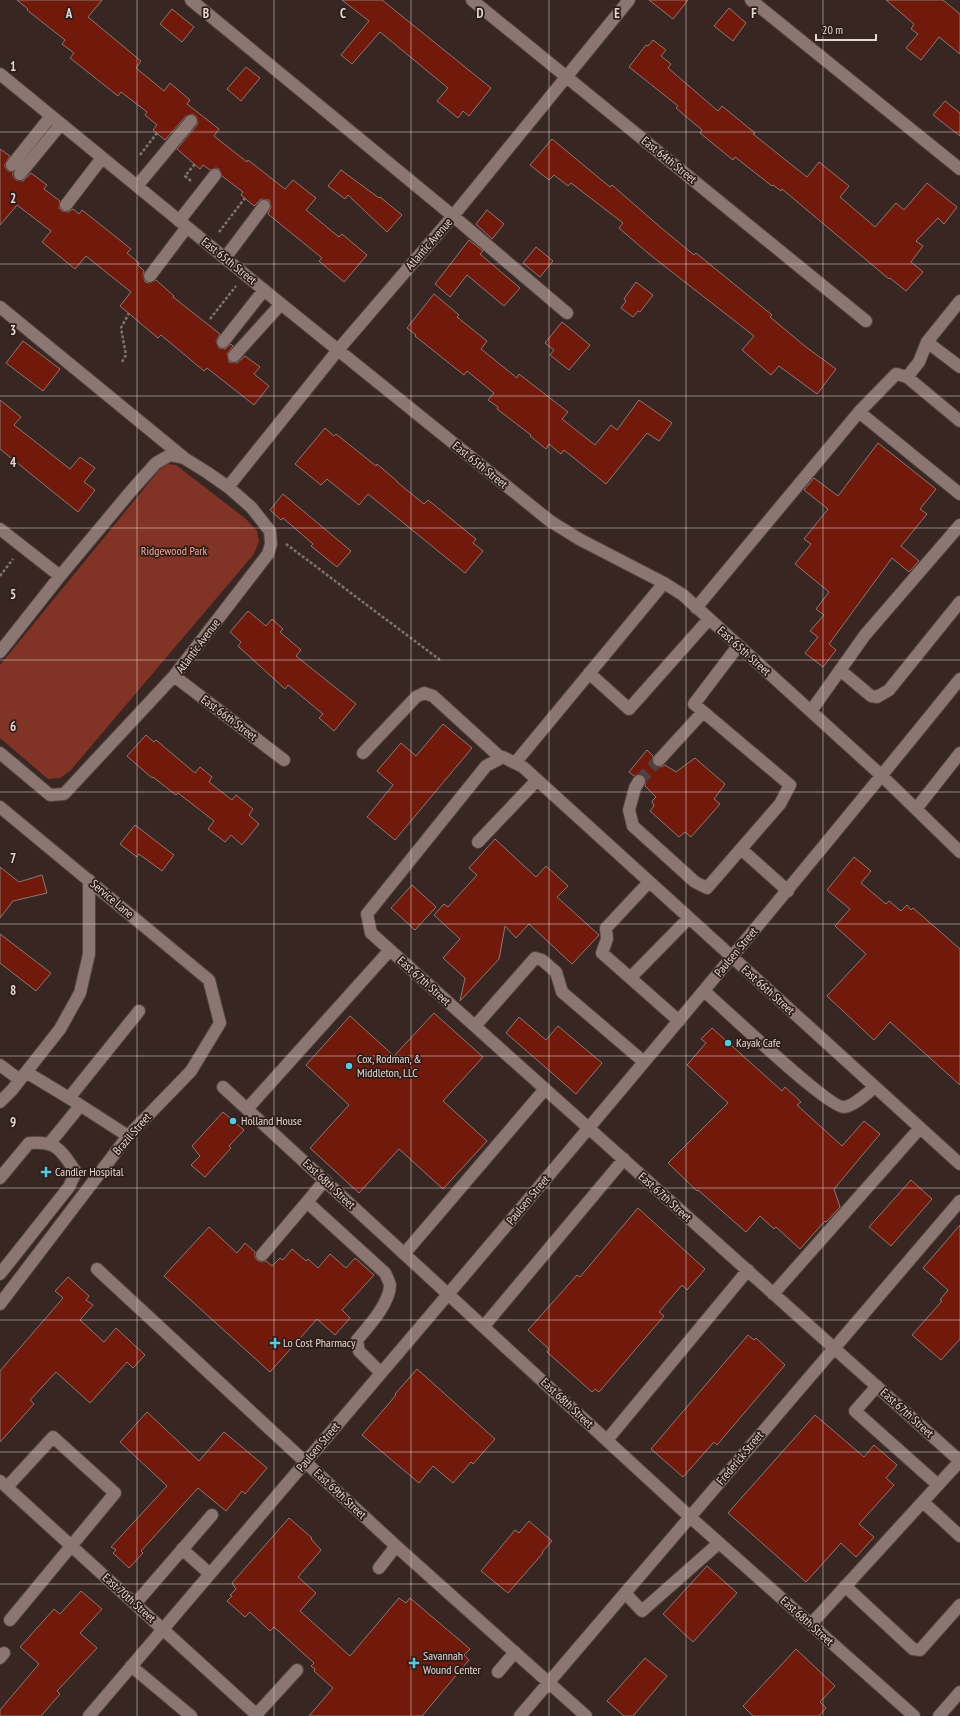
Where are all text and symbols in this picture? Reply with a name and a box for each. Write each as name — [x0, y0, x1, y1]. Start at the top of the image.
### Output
text: A — [65, 5, 73, 22]
text: B — [203, 5, 209, 22]
text: C — [340, 5, 346, 22]
text: D — [477, 5, 484, 22]
text: E — [614, 5, 620, 22]
text: F — [751, 5, 757, 22]
scale bar — [816, 16, 876, 42]
text: 20 m — [822, 22, 843, 37]
text: 1 — [10, 58, 16, 75]
street label: East 64th Street — [639, 133, 700, 187]
text: 2 — [10, 190, 16, 207]
street label: Atlantic Avenue — [402, 215, 455, 273]
street label: East 65th Street — [199, 234, 260, 288]
text: 3 — [10, 322, 16, 339]
street label: East 65th Street — [450, 438, 511, 492]
text: 4 — [10, 454, 17, 471]
park label: Ridgewood Park — [141, 543, 208, 558]
text: 5 — [10, 586, 16, 603]
street label: Atlantic Avenue — [172, 616, 223, 676]
street label: East 65th Street — [715, 623, 775, 679]
street label: East 66th Street — [198, 692, 261, 744]
text: 6 — [10, 718, 16, 735]
text: 7 — [10, 850, 16, 867]
street label: Service Lane — [88, 876, 137, 921]
street label: Paulsen Street — [711, 924, 761, 979]
street label: East 67th Street — [395, 953, 455, 1009]
street label: East 66th Street — [739, 962, 799, 1018]
text: 8 — [10, 982, 16, 999]
place label: Kayak Cafe — [736, 1035, 781, 1050]
marker: Kayak Cafe — [723, 1038, 733, 1048]
place label: Cox, Rodman, & Middleton, LLC — [357, 1051, 422, 1080]
marker: Cox, Rodman, & Middleton, LLC — [344, 1061, 354, 1071]
street label: Brazil Street — [109, 1109, 154, 1158]
place label: Holland House — [241, 1113, 302, 1128]
text: 9 — [10, 1114, 16, 1131]
marker: Holland House — [228, 1116, 238, 1126]
street label: East 68th Street — [300, 1155, 359, 1212]
place label: Candler Hospital — [55, 1164, 124, 1179]
marker: Candler Hospital — [40, 1166, 52, 1178]
street label: East 67th Street — [636, 1169, 696, 1225]
street label: Paulsen Street — [503, 1172, 553, 1227]
place label: Lo Cost Pharmacy — [283, 1335, 356, 1350]
marker: Lo Cost Pharmacy — [270, 1338, 280, 1348]
street label: East 68th Street — [538, 1374, 597, 1431]
street label: East 67th Street — [878, 1385, 938, 1441]
street label: Paulsen Street — [293, 1419, 343, 1474]
street label: Frederick Street — [713, 1427, 767, 1488]
street label: East 69th Street — [311, 1465, 370, 1522]
street label: East 70th Street — [100, 1570, 160, 1626]
street label: East 68th Street — [778, 1593, 838, 1649]
place label: Savannah Wound Center — [423, 1648, 482, 1677]
marker: Savannah Wound Center — [408, 1657, 420, 1669]

